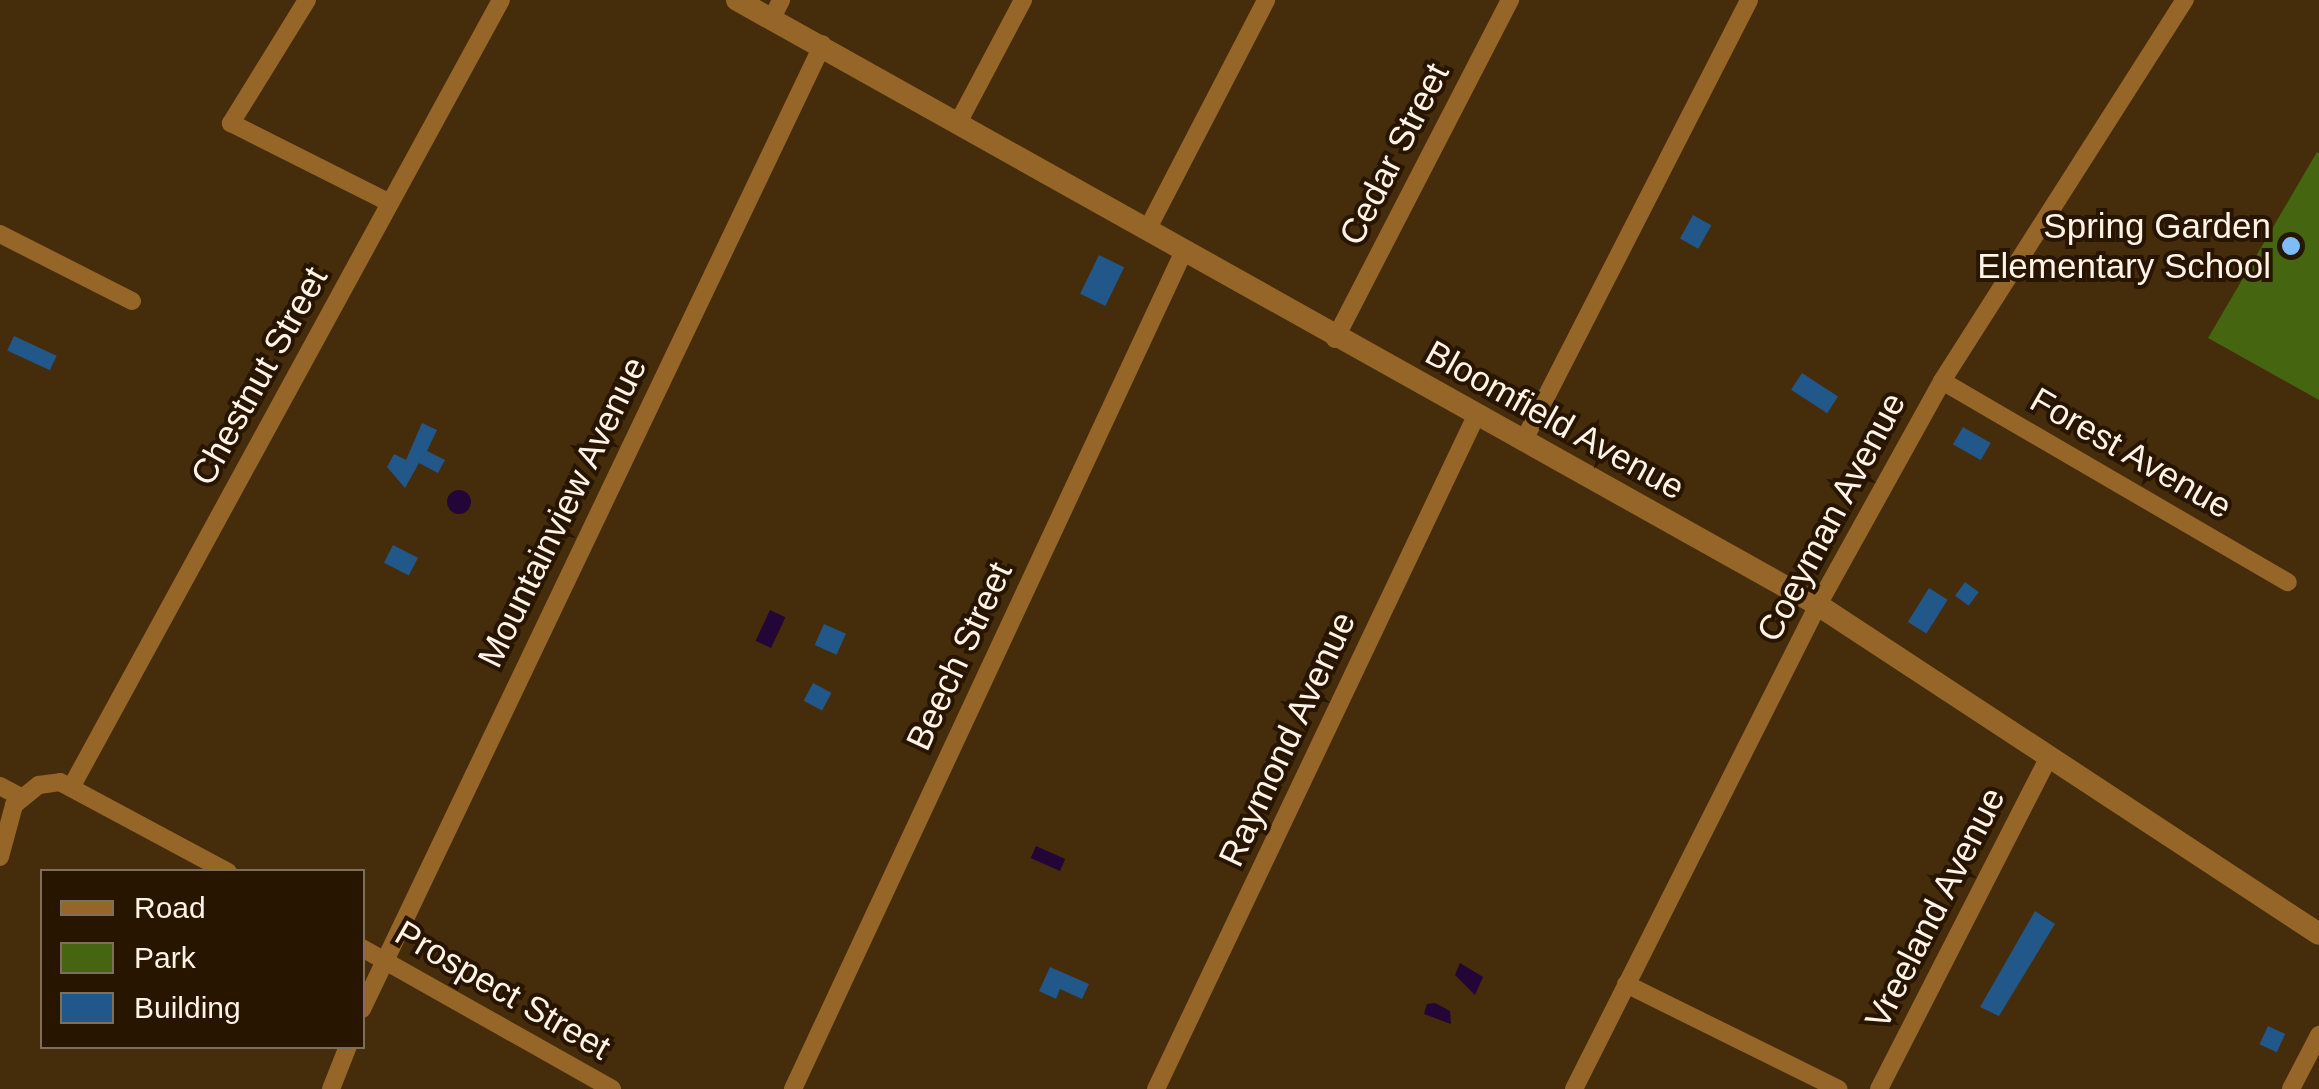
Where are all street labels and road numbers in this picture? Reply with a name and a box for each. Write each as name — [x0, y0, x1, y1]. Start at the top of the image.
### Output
street label: Cedar Street — [1330, 56, 1458, 252]
street label: Chestnut Street — [182, 259, 336, 493]
street label: Bloomfield Avenue — [1417, 331, 1693, 509]
street label: Mountainview Avenue — [468, 349, 656, 675]
street label: Forest Avenue — [2022, 378, 2240, 528]
street label: Coeyman Avenue — [1747, 385, 1915, 649]
street label: Beech Street — [897, 555, 1021, 757]
street label: Raymond Avenue — [1209, 604, 1365, 874]
street label: Vreeland Avenue — [1856, 780, 2014, 1036]
street label: Prospect Street — [388, 912, 618, 1068]

